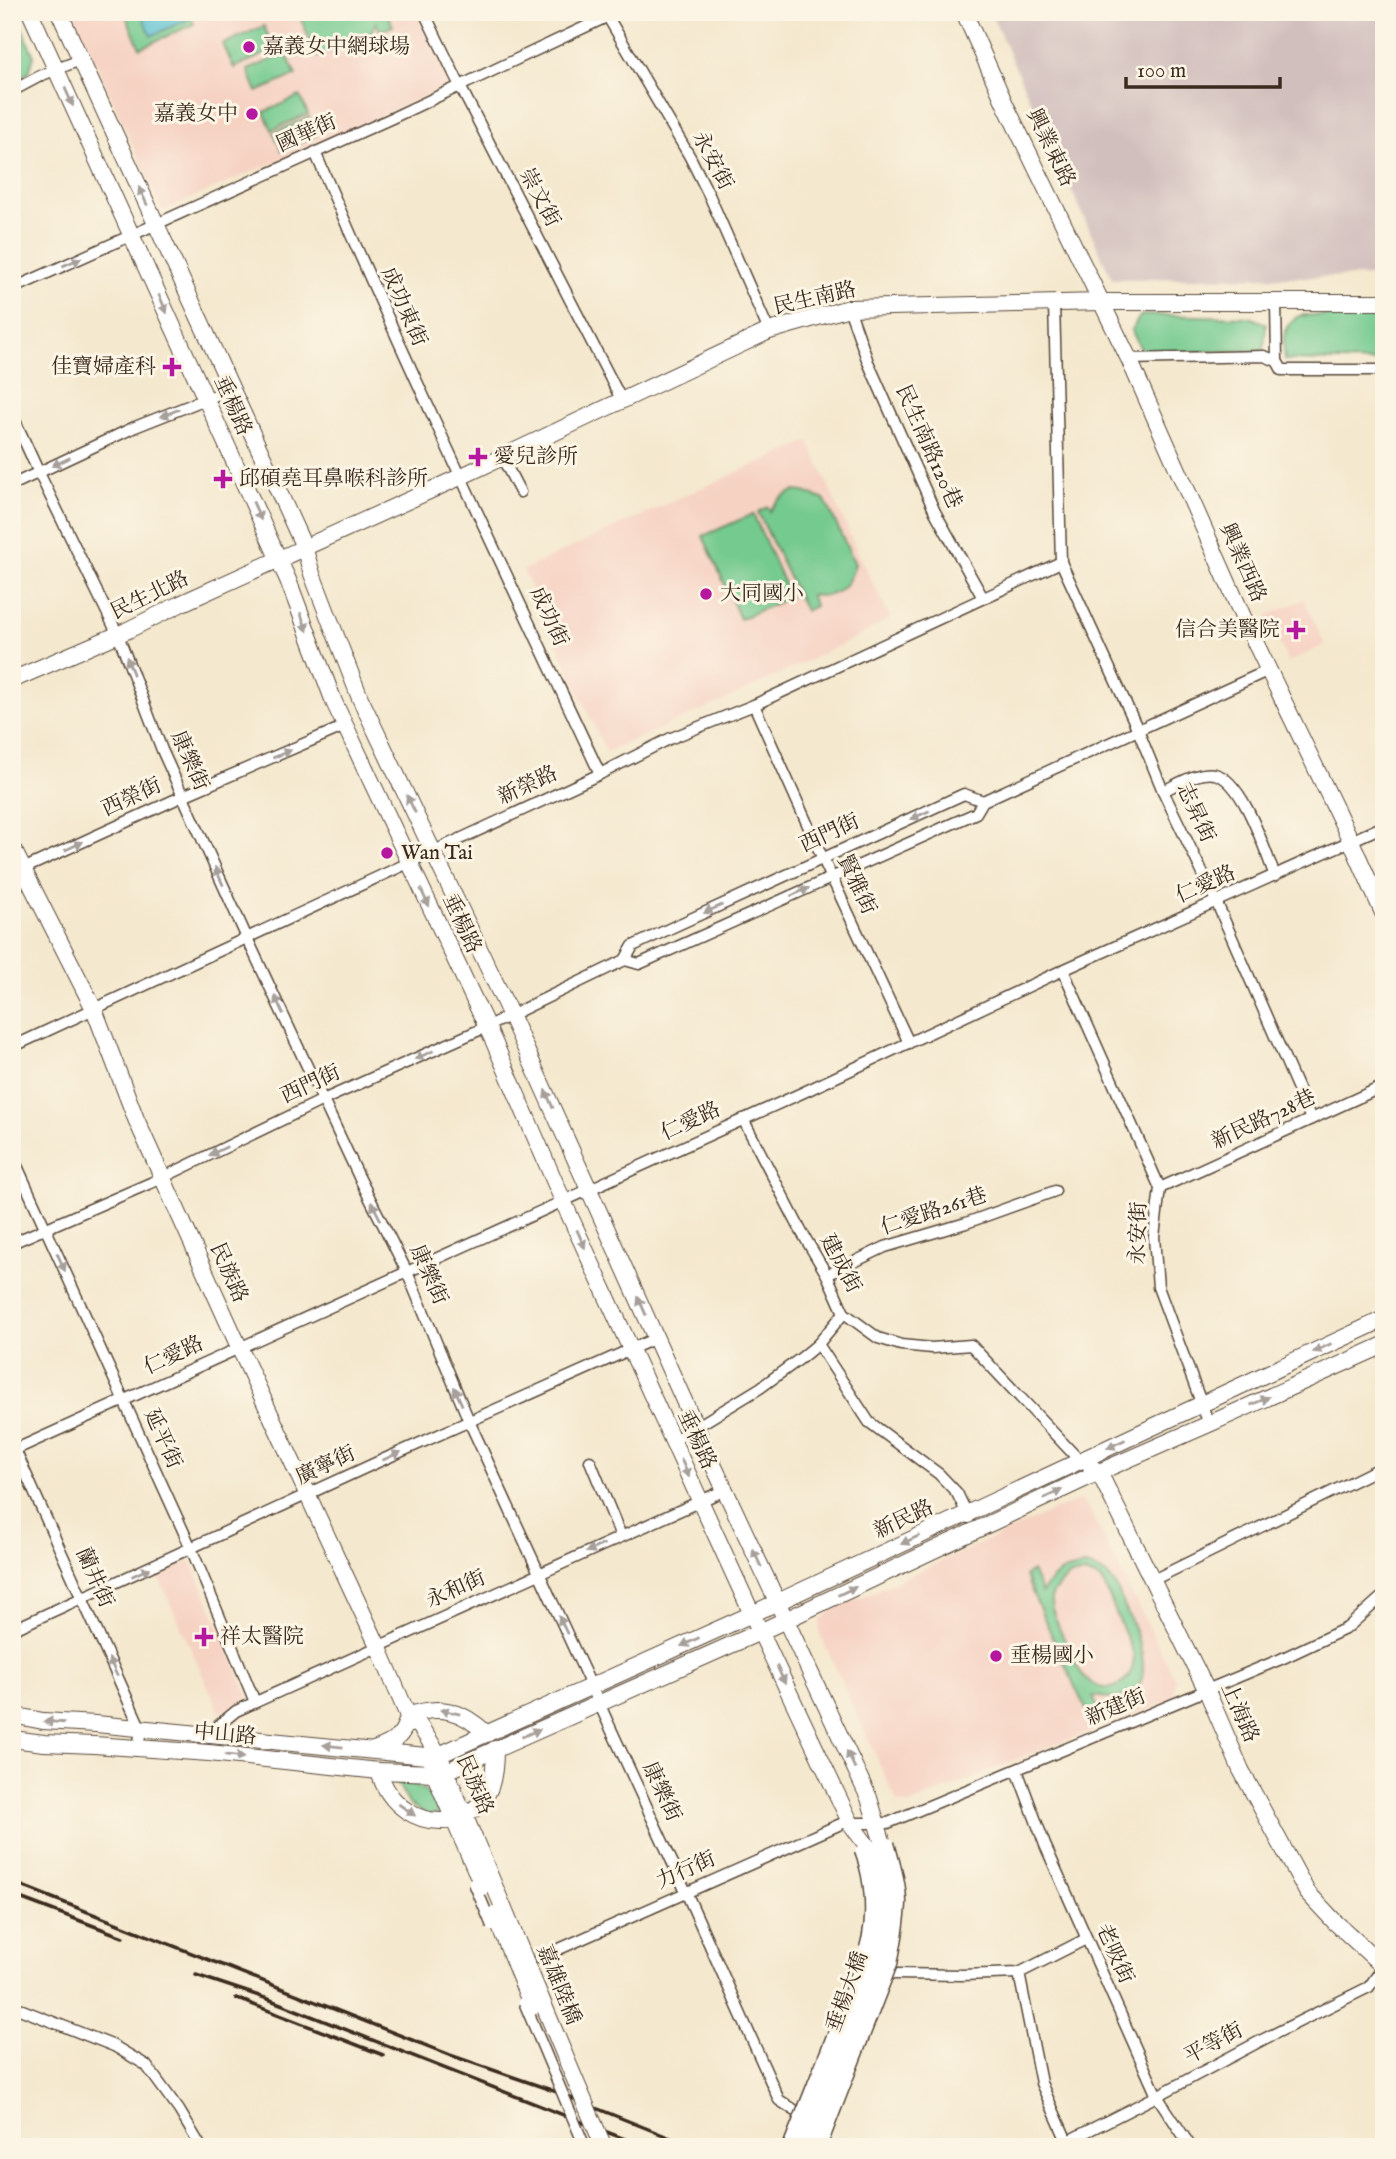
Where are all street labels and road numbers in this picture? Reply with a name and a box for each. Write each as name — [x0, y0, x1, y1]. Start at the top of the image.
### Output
street label: 興業東路 — [1019, 104, 1081, 192]
street label: 國華街 — [273, 109, 341, 159]
street label: 永安街 — [685, 127, 739, 195]
street label: 崇文街 — [512, 164, 566, 232]
street label: 成功東街 — [374, 263, 432, 351]
street label: 民生南路 — [771, 276, 859, 322]
street label: 垂楊路 — [207, 372, 257, 440]
street label: 民生南路120巷 — [889, 381, 967, 513]
street label: 興業西路 — [1213, 519, 1271, 607]
street label: 民生北路 — [106, 565, 194, 627]
street label: 成功街 — [522, 583, 574, 651]
street label: 康樂街 — [164, 727, 214, 795]
street label: 新榮路 — [494, 760, 562, 812]
street label: 西榮街 — [98, 772, 166, 824]
street label: 志昇街 — [1169, 779, 1221, 847]
street label: 西門街 — [796, 808, 864, 860]
street label: 賢雅街 — [830, 851, 882, 919]
street label: 仁愛路 — [1172, 860, 1240, 910]
street label: 垂楊路 — [435, 890, 487, 958]
street label: 西門街 — [277, 1059, 345, 1111]
street label: 新民路728巷 — [1208, 1084, 1320, 1156]
street label: 仁愛路 — [657, 1096, 725, 1148]
street label: 仁愛路261巷 — [877, 1182, 991, 1242]
street label: 永安街 — [1124, 1201, 1154, 1265]
street label: 建成街 — [813, 1230, 867, 1298]
street label: 民族路 — [203, 1239, 253, 1307]
street label: 康樂街 — [403, 1241, 453, 1309]
street label: 仁愛路 — [140, 1330, 208, 1382]
street label: 延平街 — [137, 1405, 187, 1473]
street label: 垂楊路 — [670, 1406, 722, 1474]
street label: 廣寧街 — [292, 1440, 360, 1492]
street label: 新民路 — [870, 1494, 938, 1546]
street label: 蘭井街 — [69, 1544, 119, 1612]
street label: 永和街 — [422, 1565, 490, 1615]
street label: 上海路 — [1214, 1679, 1264, 1747]
street label: 新建街 — [1082, 1683, 1150, 1733]
street label: 中山路 — [192, 1719, 258, 1751]
street label: 民族路 — [449, 1751, 499, 1819]
street label: 康樂街 — [635, 1758, 687, 1826]
street label: 力行街 — [652, 1846, 720, 1896]
street label: 老吸街 — [1089, 1920, 1139, 1988]
street label: 嘉雄陸橋 — [530, 1941, 586, 2029]
street label: 垂楊大橋 — [821, 1948, 875, 2036]
street label: 平等街 — [1180, 2017, 1248, 2071]

